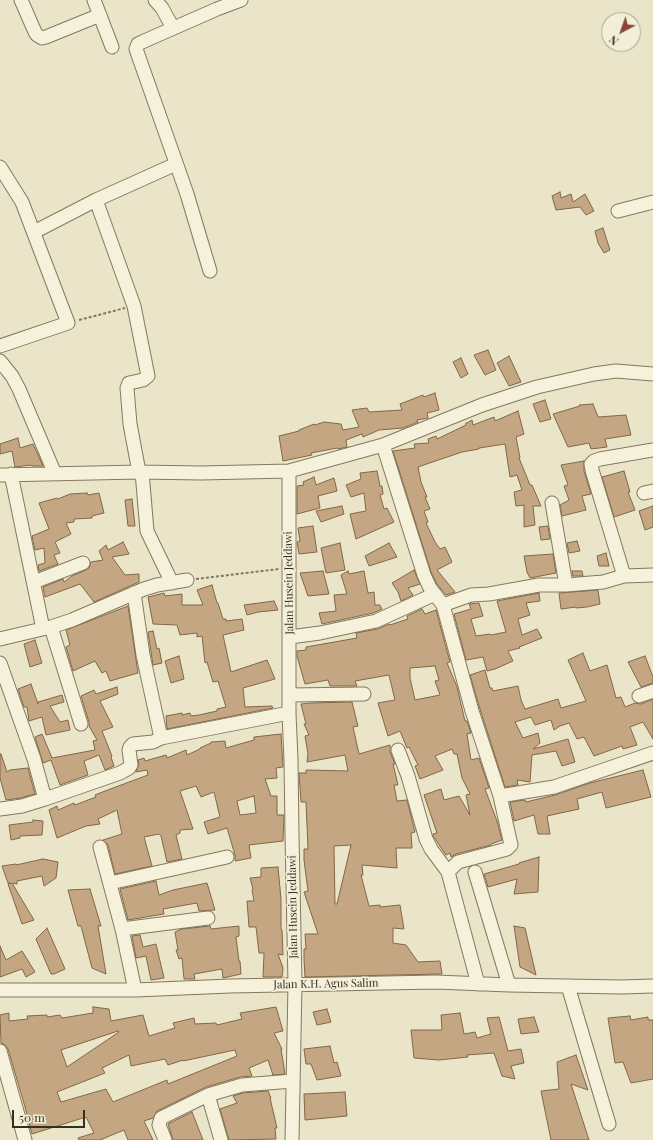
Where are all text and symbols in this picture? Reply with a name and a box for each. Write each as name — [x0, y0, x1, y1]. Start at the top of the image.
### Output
north arrow — [601, 12, 641, 52]
text: N — [606, 32, 621, 49]
street label: Jalan Husein Jeddawi — [282, 531, 296, 635]
street label: Jalan Husein Jeddawi — [286, 855, 300, 959]
street label: Jalan K.H. Agus Salim — [273, 976, 379, 992]
scale bar — [14, 1102, 87, 1128]
text: 50 m — [19, 1109, 45, 1125]

